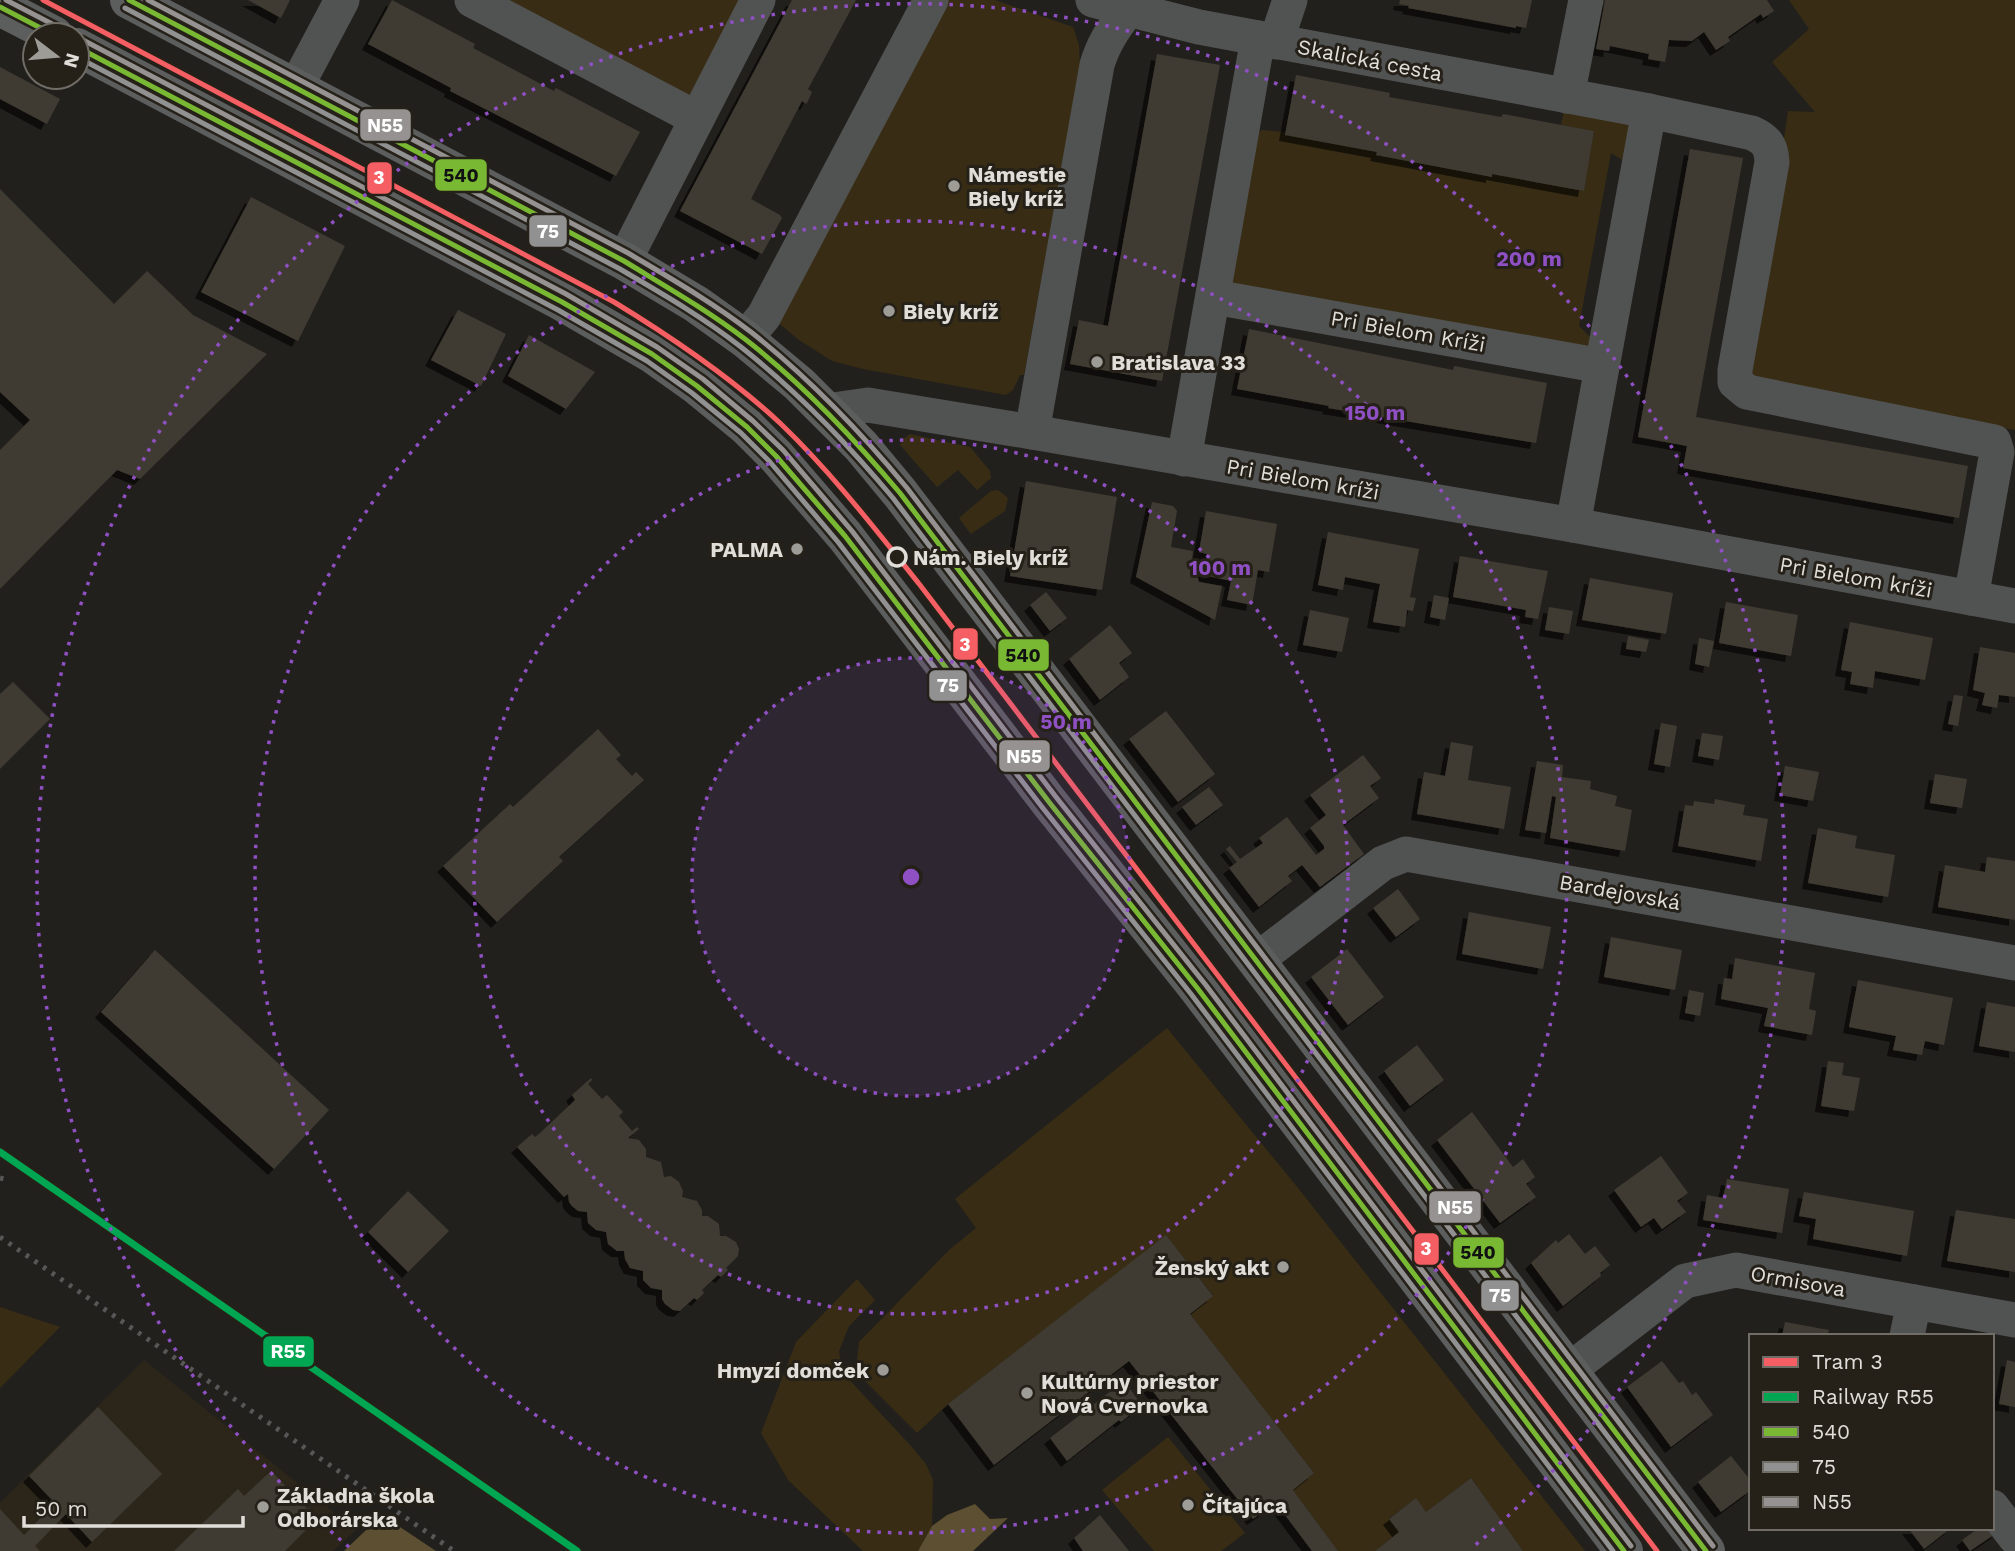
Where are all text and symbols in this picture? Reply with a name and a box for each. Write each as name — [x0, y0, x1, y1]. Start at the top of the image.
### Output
north arrow — [21, 21, 91, 91]
street label: Skalická cesta — [1296, 34, 1444, 86]
text: N — [59, 51, 85, 70]
line badge: N55 — [359, 108, 412, 142]
text: N55 — [367, 114, 403, 137]
line badge: 540 — [434, 158, 488, 192]
line badge: 3 — [366, 161, 393, 195]
place label: Námestie Biely kríž — [968, 162, 1066, 211]
text: 540 — [443, 164, 479, 187]
text: 3 — [373, 166, 385, 189]
marker: Námestie Biely kríž — [946, 178, 962, 194]
line badge: 75 — [528, 214, 568, 248]
text: 75 — [537, 220, 559, 243]
text: 200 m — [1496, 246, 1562, 271]
place label: Biely kríž — [903, 299, 999, 324]
marker: Biely kríž — [881, 303, 897, 319]
street label: Pri Bielom Kríži — [1329, 305, 1487, 357]
place label: Bratislava 33 — [1111, 350, 1246, 375]
marker: Bratislava 33 — [1089, 354, 1105, 370]
text: 150 m — [1345, 400, 1405, 425]
street label: Pri Bielom kríži — [1225, 453, 1381, 505]
place label: PALMA — [710, 537, 784, 562]
marker: PALMA — [789, 541, 805, 557]
place label: Nám. Biely kríž — [913, 545, 1068, 570]
marker: Nám. Biely kríž — [887, 547, 907, 567]
street label: Pri Bielom kríži — [1778, 551, 1934, 603]
text: 100 m — [1189, 555, 1251, 580]
line badge: 3 — [952, 627, 979, 661]
text: 3 — [959, 633, 971, 656]
line badge: 540 — [997, 638, 1050, 672]
text: 540 — [1005, 644, 1041, 667]
line badge: 75 — [928, 669, 968, 702]
text: 75 — [937, 674, 959, 697]
text: 50 m — [1040, 709, 1092, 734]
line badge: N55 — [998, 739, 1051, 773]
text: N55 — [1006, 745, 1042, 768]
centre of rings — [899, 865, 923, 889]
street label: Bardejovská — [1557, 869, 1683, 915]
line badge: N55 — [1428, 1190, 1482, 1224]
text: N55 — [1437, 1196, 1473, 1219]
line badge: 3 — [1413, 1232, 1440, 1266]
line badge: 540 — [1452, 1236, 1505, 1269]
text: 3 — [1420, 1237, 1432, 1260]
text: 540 — [1460, 1241, 1496, 1264]
place label: Ženský akt — [1155, 1255, 1269, 1280]
marker: Ženský akt — [1275, 1259, 1291, 1275]
street label: Ormisova — [1749, 1260, 1848, 1302]
line badge: 75 — [1480, 1279, 1520, 1312]
text: 75 — [1489, 1284, 1511, 1307]
legend — [1749, 1334, 1994, 1530]
line badge: R55 — [262, 1335, 315, 1368]
text: R55 — [270, 1340, 306, 1363]
text: Tram 3 — [1812, 1349, 1883, 1374]
place label: Hmyzí domček — [717, 1358, 870, 1383]
marker: Hmyzí domček — [875, 1362, 891, 1378]
place label: Kultúrny priestor Nová Cvernovka — [1041, 1369, 1218, 1418]
text: Railway R55 — [1812, 1384, 1934, 1409]
marker: Kultúrny priestor Nová Cvernovka — [1019, 1385, 1035, 1401]
text: 540 — [1812, 1419, 1850, 1444]
text: 75 — [1812, 1454, 1836, 1479]
place label: Základna škola Odborárska — [277, 1483, 435, 1532]
scale bar — [24, 1484, 243, 1528]
text: N55 — [1812, 1489, 1852, 1514]
place label: Čítajúca — [1202, 1493, 1288, 1518]
text: 50 m — [35, 1496, 87, 1521]
marker: Čítajúca — [1180, 1497, 1196, 1513]
marker: Základna škola Odborárska — [255, 1499, 271, 1515]

